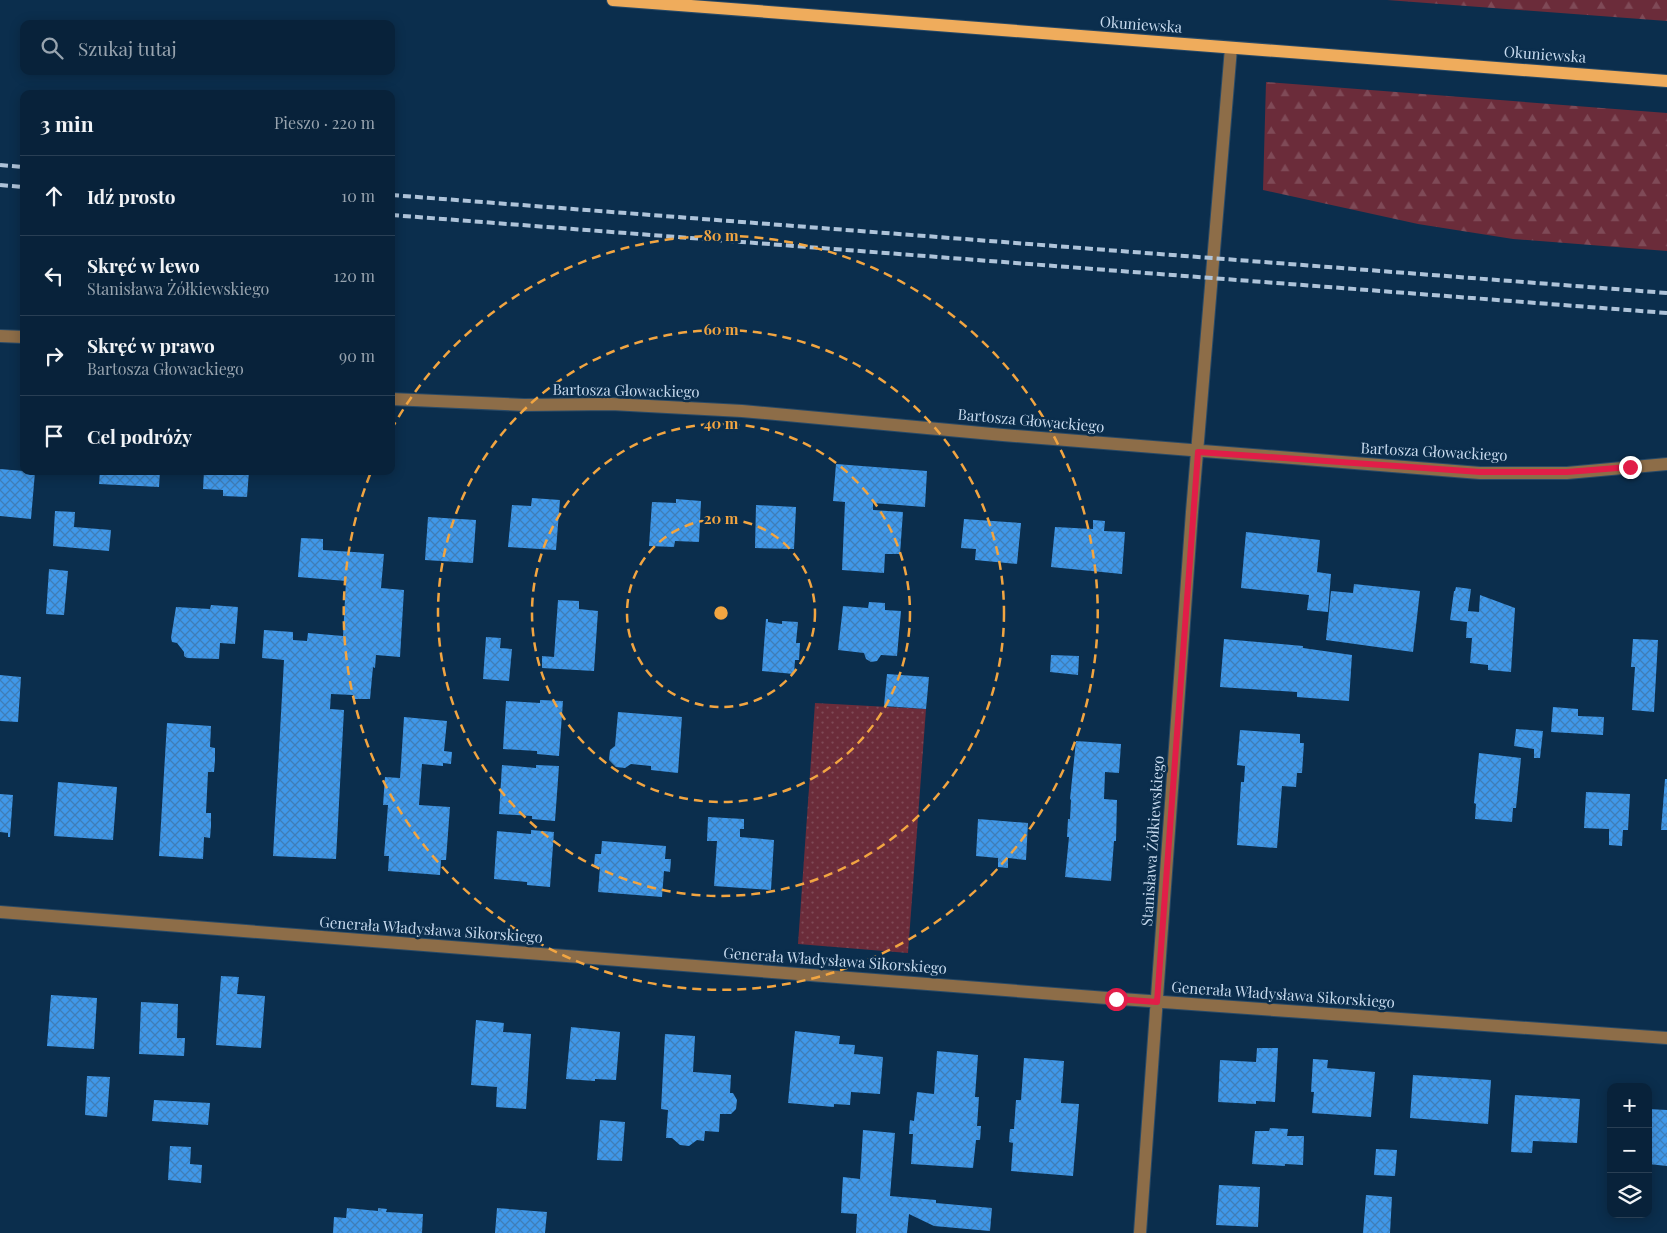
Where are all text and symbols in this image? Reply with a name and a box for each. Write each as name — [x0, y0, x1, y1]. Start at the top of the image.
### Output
street label: Okuniewska — [1099, 11, 1183, 37]
search box — [20, 20, 395, 75]
icon: search — [38, 34, 66, 62]
text: Szukaj tutaj — [78, 35, 177, 61]
street label: Okuniewska — [1503, 41, 1587, 67]
text: 3 min — [40, 109, 94, 137]
text: Pieszo · 220 m — [274, 112, 375, 133]
icon: ahead — [40, 182, 68, 210]
text: Idź prosto — [87, 183, 175, 209]
text: 10 m — [341, 185, 375, 206]
text: 80 m — [703, 225, 739, 245]
text: Skręć w lewo — [87, 252, 200, 278]
icon: left — [40, 262, 68, 290]
text: 120 m — [334, 265, 375, 286]
text: Stanisława Żółkiewskiego — [87, 278, 269, 299]
text: 60 m — [703, 319, 739, 339]
text: Skręć w prawo — [87, 332, 215, 358]
icon: right — [40, 342, 68, 370]
text: 90 m — [339, 345, 375, 366]
text: Bartosza Głowackiego — [87, 358, 244, 379]
street label: Bartosza Głowackiego — [552, 379, 700, 401]
street label: Bartosza Głowackiego — [957, 404, 1105, 436]
text: 40 m — [704, 413, 739, 433]
icon: arrive — [40, 422, 68, 450]
text: Cel podróży — [87, 423, 192, 449]
street label: Bartosza Głowackiego — [1360, 437, 1508, 465]
route end — [1619, 456, 1642, 479]
text: 20 m — [704, 508, 739, 528]
centre of rings — [712, 604, 730, 622]
street label: Stanisława Żółkiewskiego — [1136, 755, 1168, 927]
street label: Generała Władysława Sikorskiego — [319, 911, 544, 947]
street label: Generała Władysława Sikorskiego — [723, 942, 948, 978]
street label: Generała Władysława Sikorskiego — [1171, 976, 1396, 1012]
route start — [1105, 988, 1128, 1011]
map controls — [1607, 1083, 1652, 1218]
button: + — [1607, 1083, 1652, 1128]
button: − — [1607, 1128, 1652, 1173]
button: layers — [1607, 1173, 1652, 1218]

